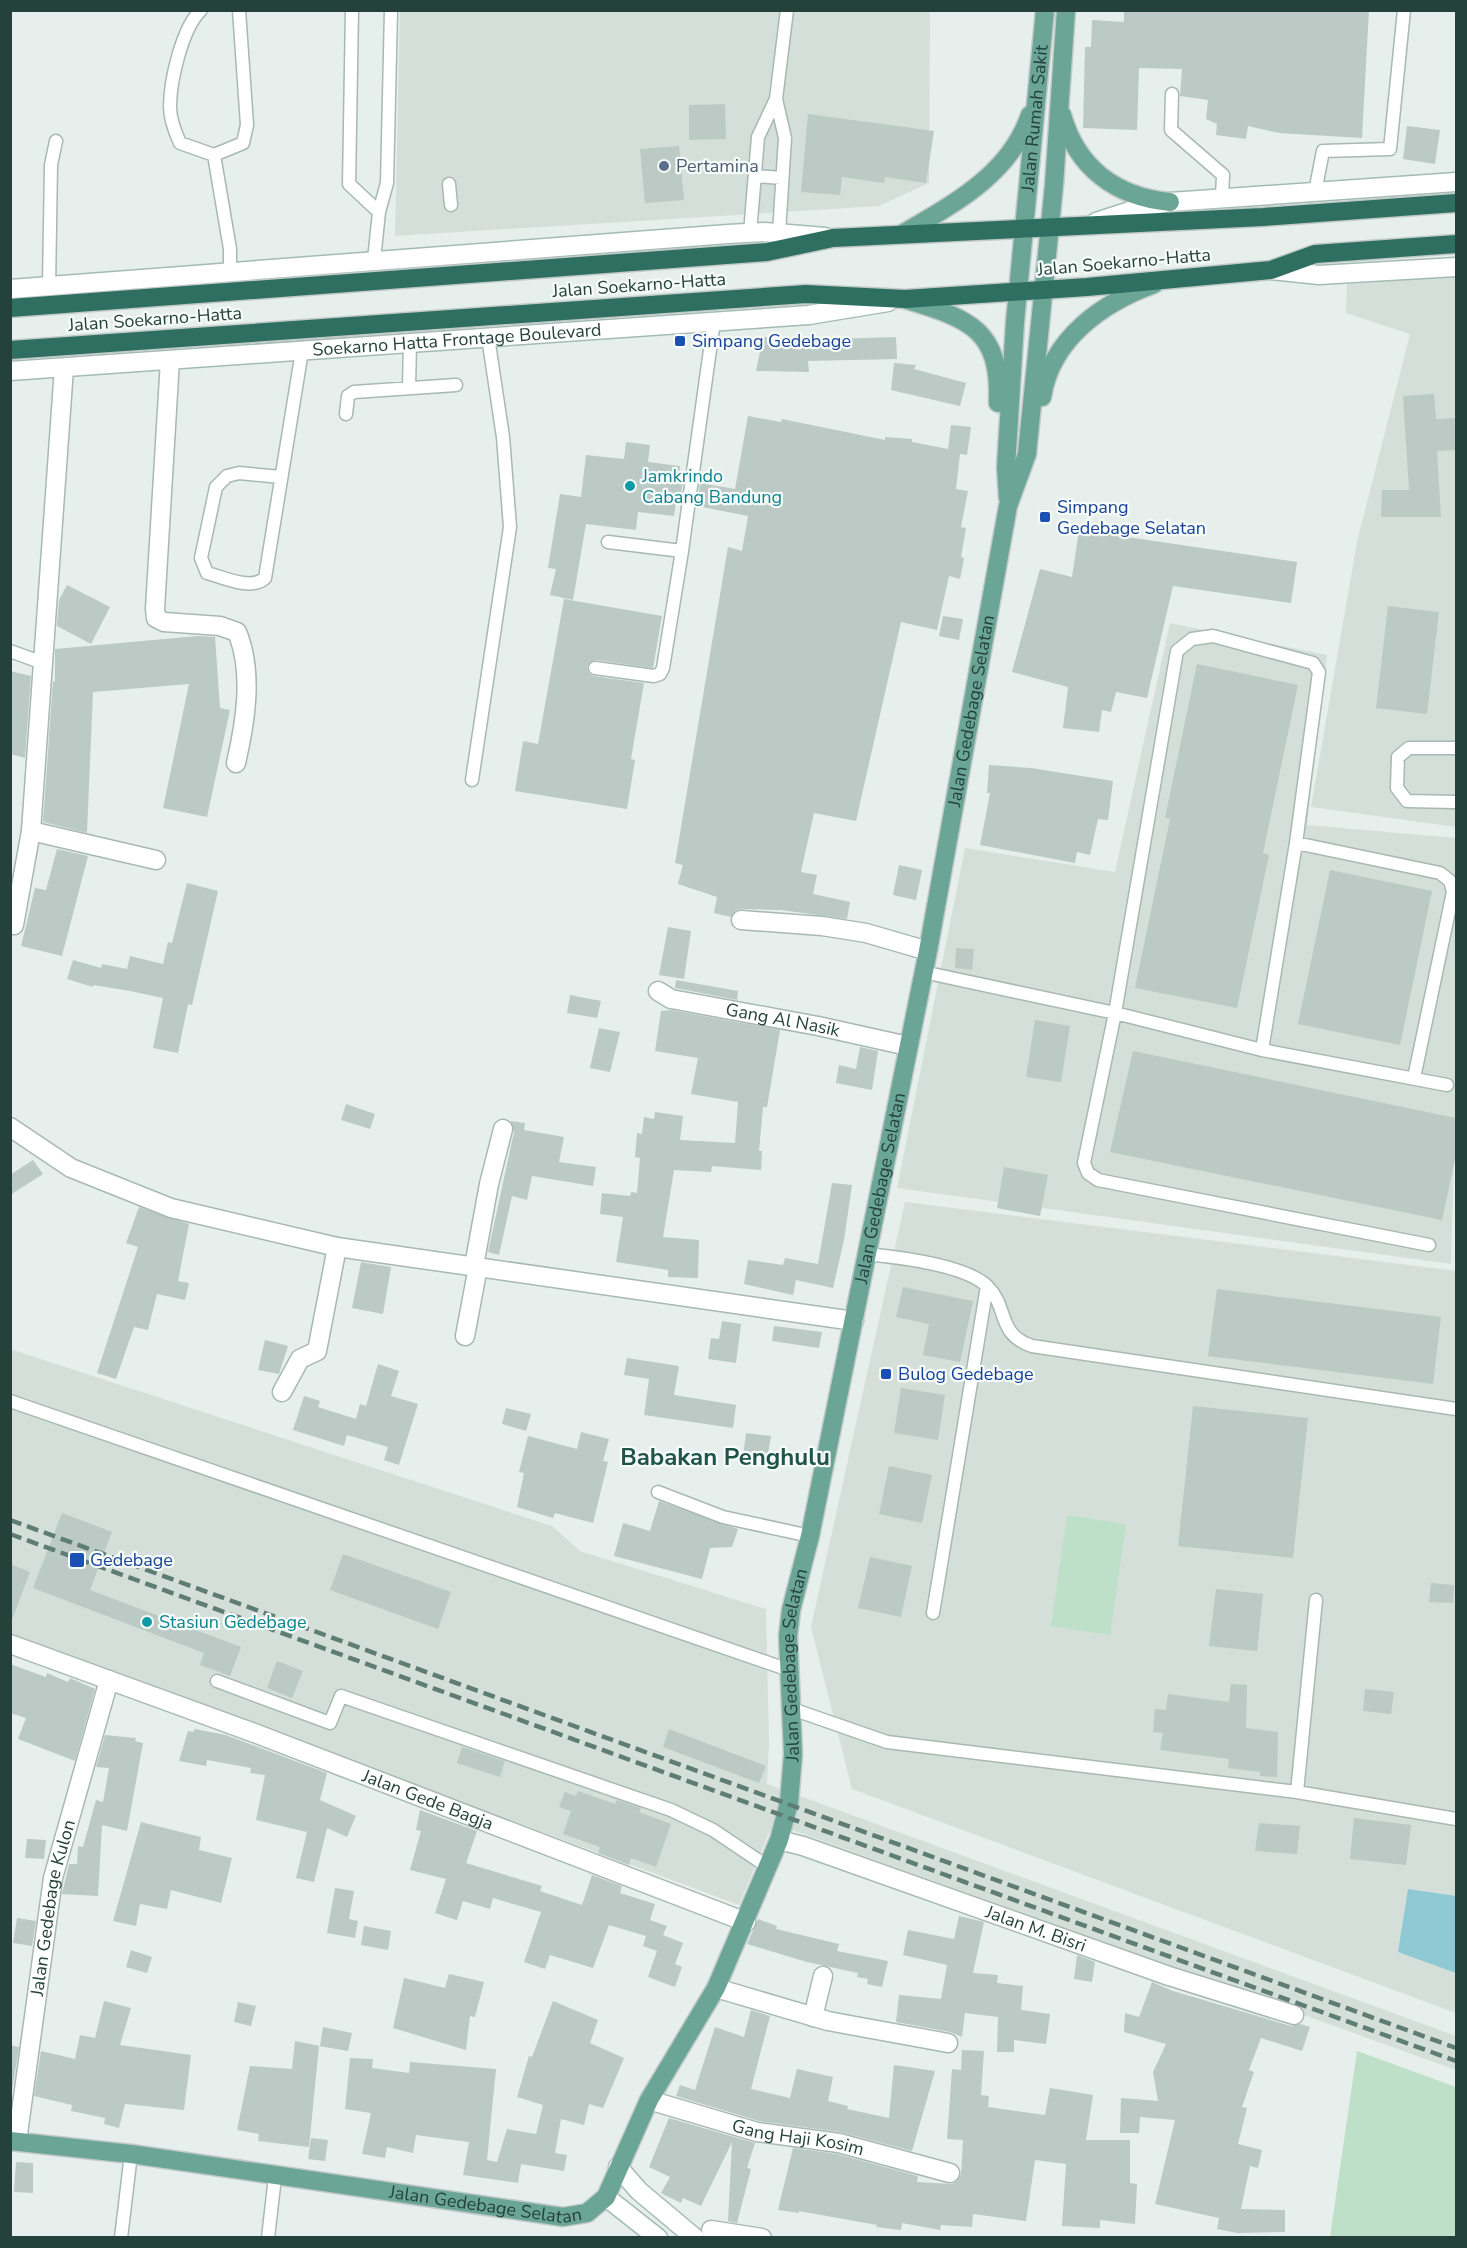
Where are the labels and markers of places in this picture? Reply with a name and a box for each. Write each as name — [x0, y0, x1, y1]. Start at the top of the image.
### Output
place label: Pertamina — [676, 154, 759, 178]
marker: Pertamina — [657, 159, 671, 173]
place label: Simpang Gedebage — [692, 329, 851, 353]
marker: Simpang Gedebage — [673, 334, 687, 348]
place label: Jamkrindo Cabang Bandung — [641, 464, 782, 509]
marker: Jamkrindo Cabang Bandung — [623, 479, 637, 493]
place label: Simpang Gedebage Selatan — [1057, 495, 1206, 540]
marker: Simpang Gedebage Selatan — [1038, 510, 1052, 524]
place label: Bulog Gedebage — [898, 1362, 1034, 1386]
marker: Bulog Gedebage — [879, 1367, 893, 1381]
place label: Gedebage — [90, 1548, 173, 1572]
marker: Gedebage — [68, 1551, 86, 1569]
place label: Stasiun Gedebage — [159, 1610, 307, 1634]
marker: Stasiun Gedebage — [140, 1615, 154, 1629]

